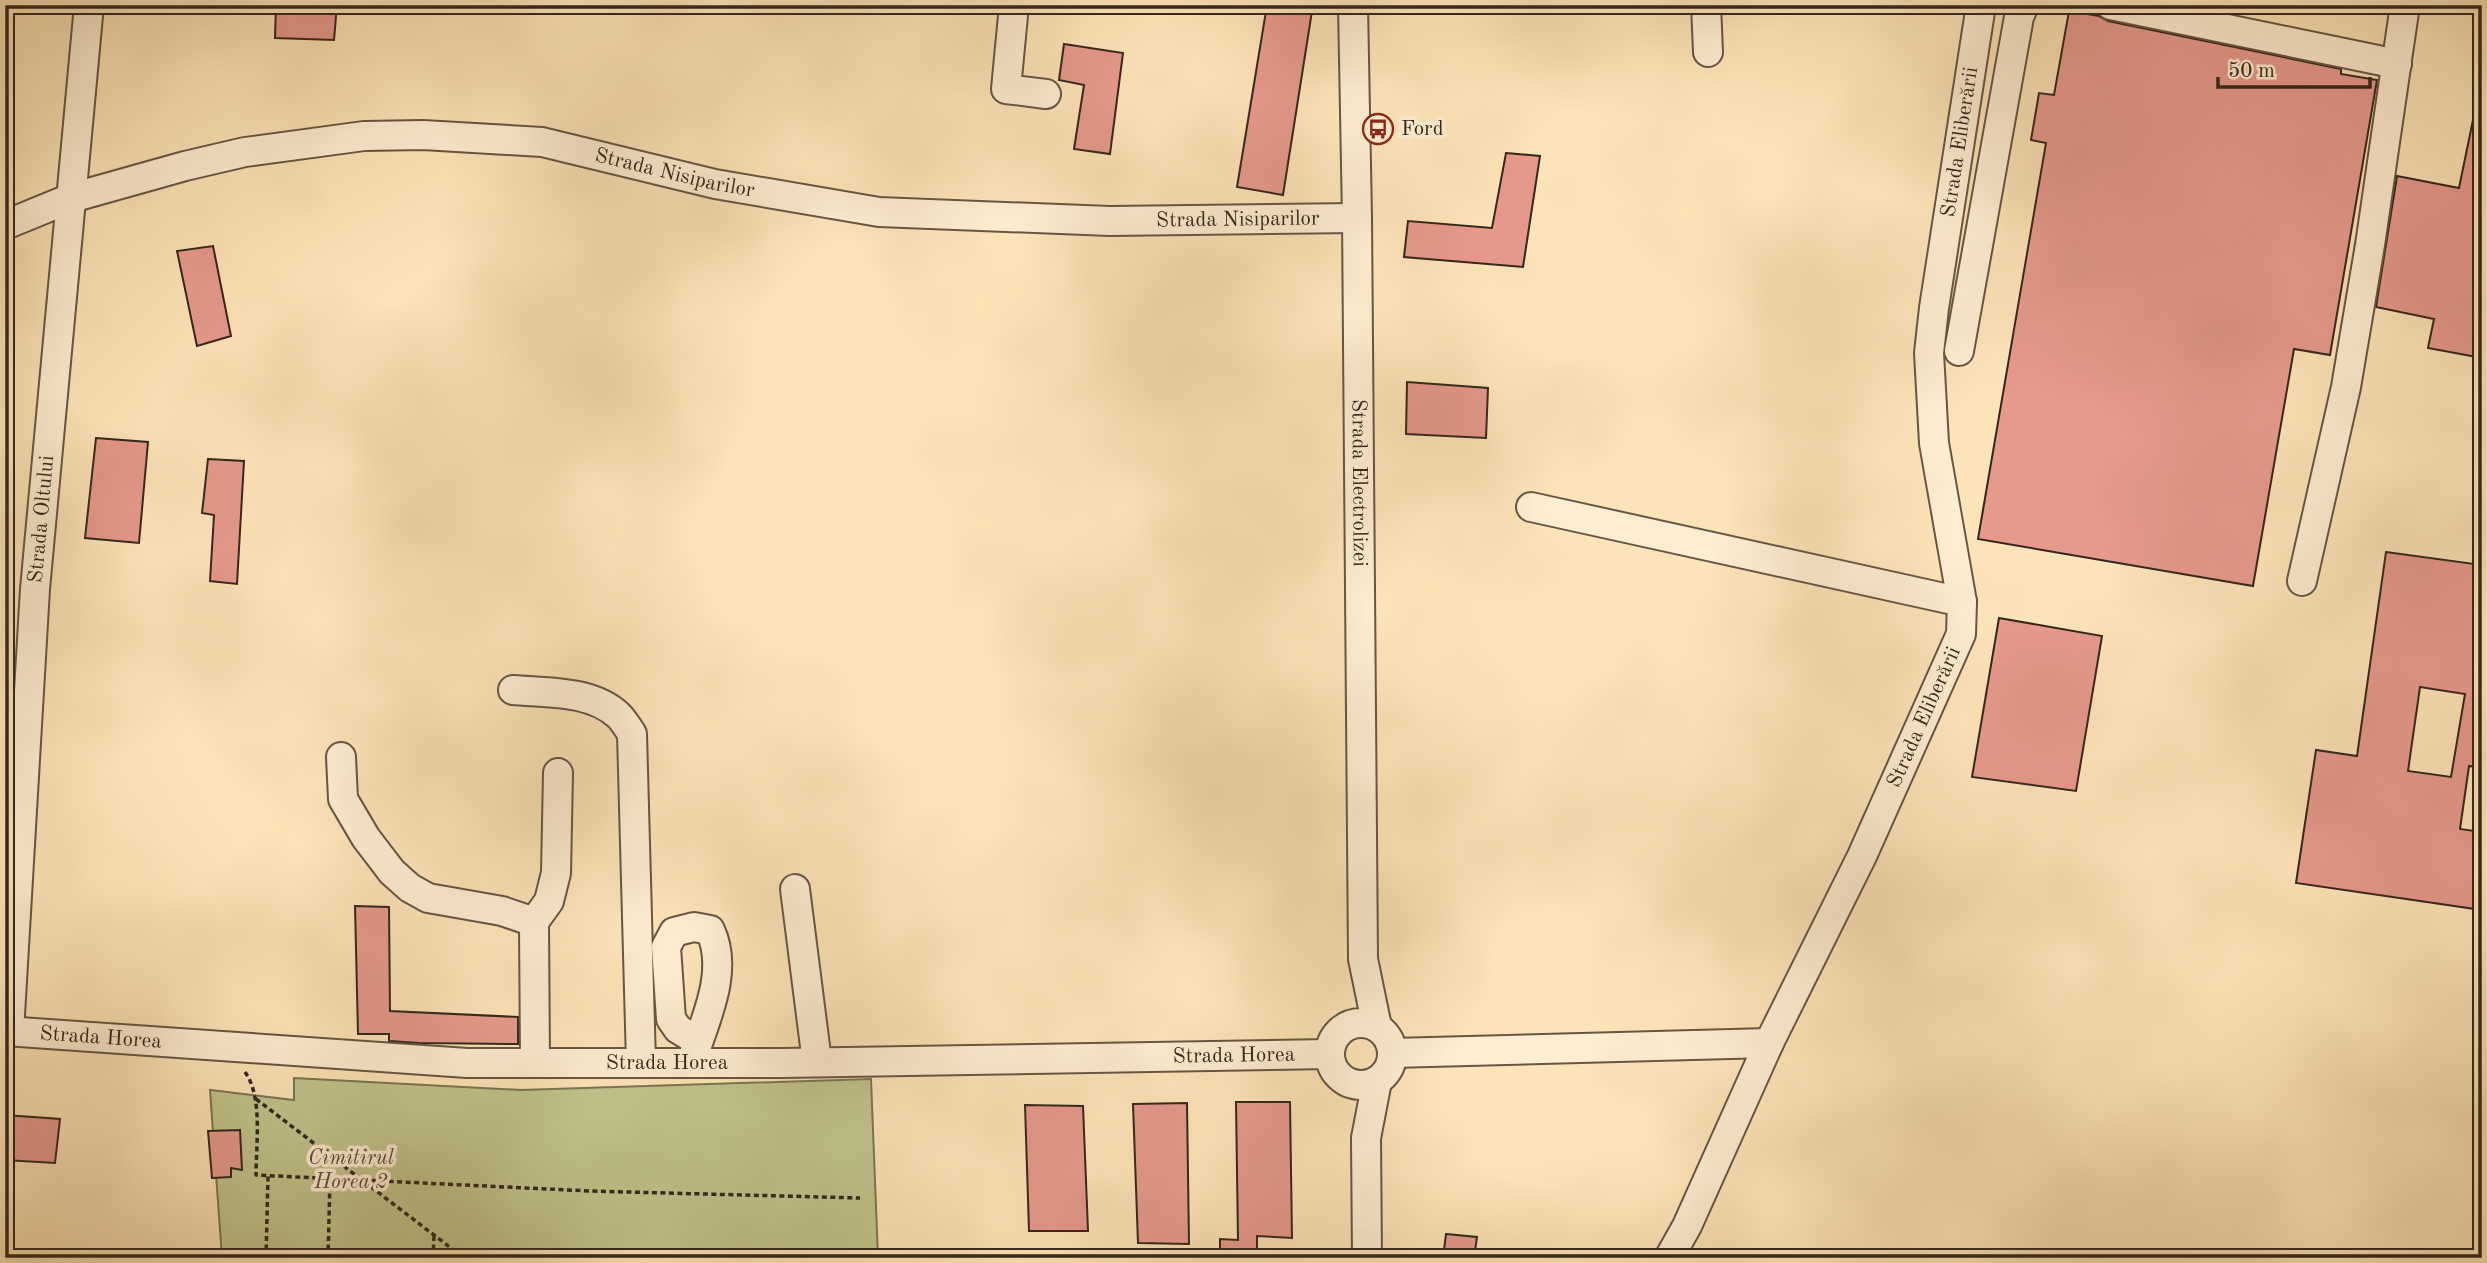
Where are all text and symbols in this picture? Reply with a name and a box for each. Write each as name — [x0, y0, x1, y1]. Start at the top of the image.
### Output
scale bar — [2218, 46, 2370, 90]
text: 50 m — [2228, 61, 2275, 82]
street label: Strada Eliberării — [1938, 65, 1982, 219]
bus stop icon: Ford — [1361, 112, 1395, 146]
place label: Ford — [1401, 119, 1444, 140]
street label: Strada Nisiparilor — [593, 145, 757, 201]
street label: Strada Nisiparilor — [1156, 208, 1320, 231]
street label: Strada Electrolizei — [1348, 399, 1370, 567]
street label: Strada Oltului — [25, 454, 58, 584]
street label: Strada Eliberării — [1883, 644, 1964, 791]
street label: Strada Horea — [39, 1023, 162, 1052]
street label: Strada Horea — [1173, 1044, 1295, 1067]
street label: Strada Horea — [606, 1053, 728, 1074]
park label: Cimitirul Horea 2 — [308, 1148, 394, 1193]

